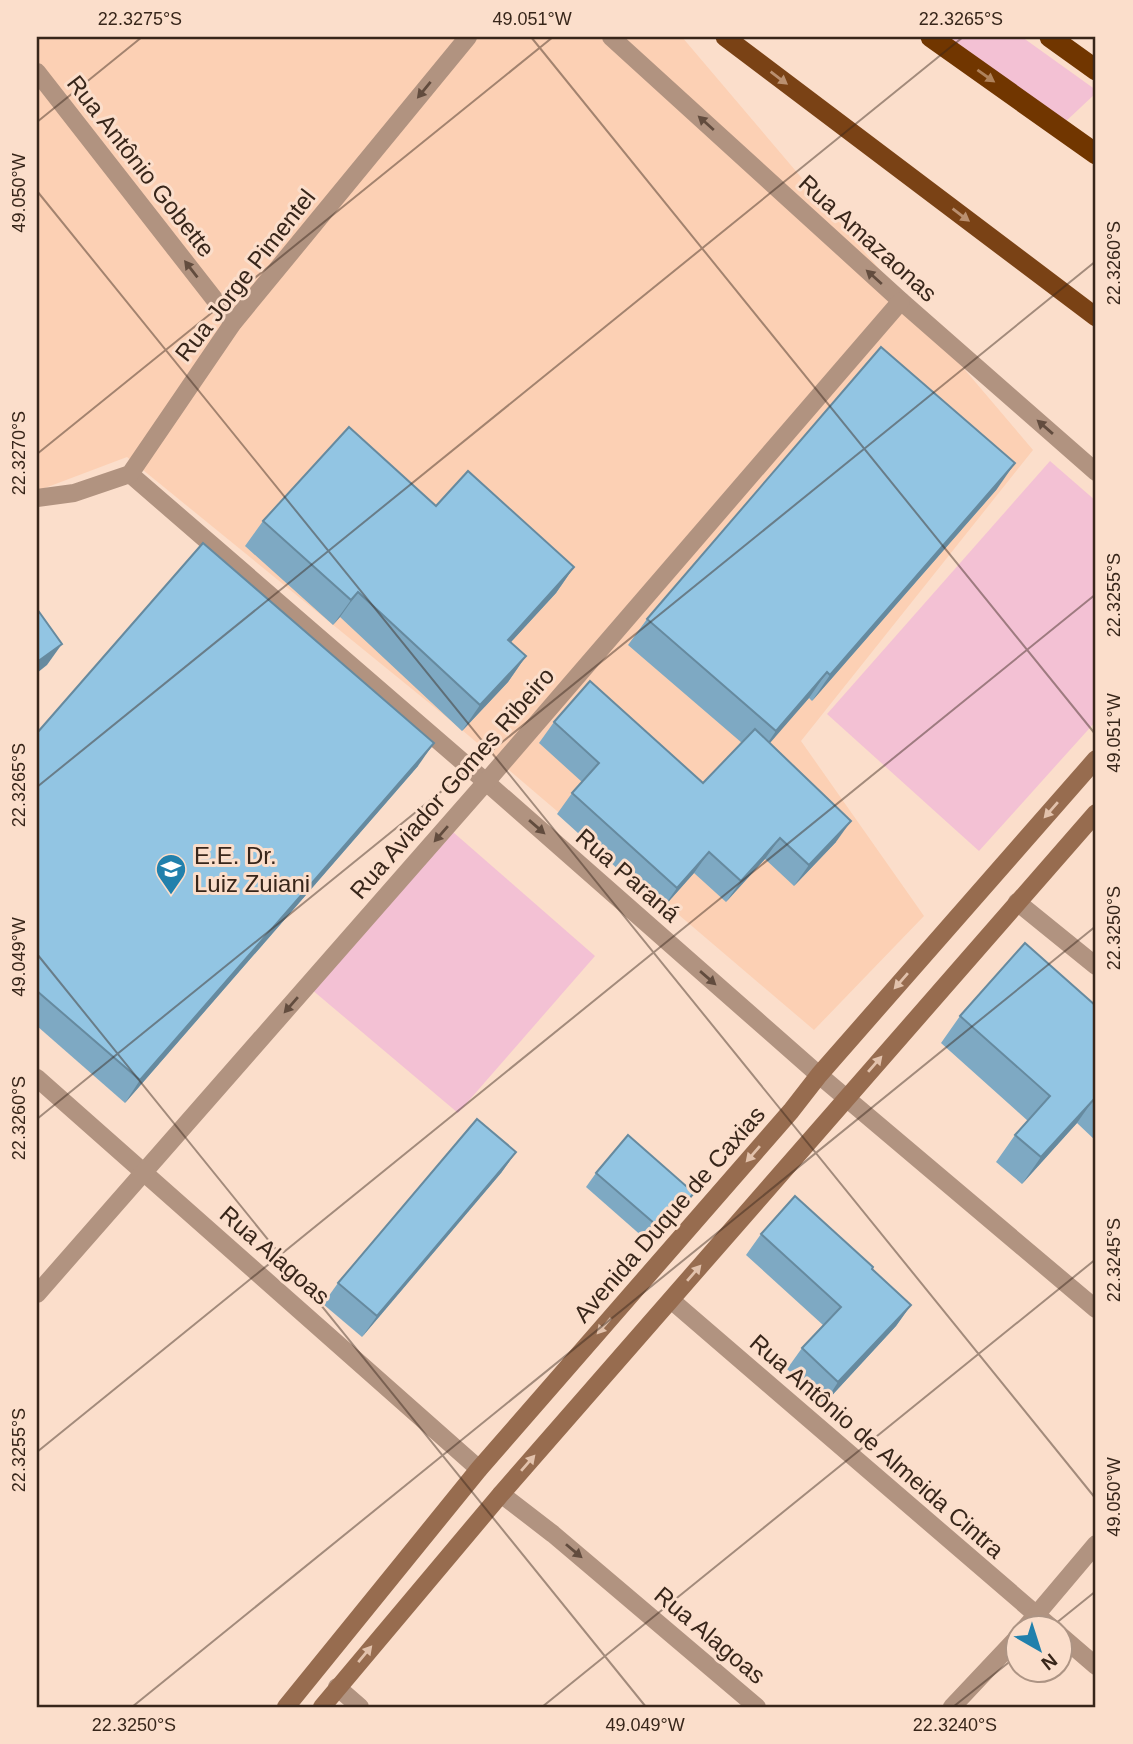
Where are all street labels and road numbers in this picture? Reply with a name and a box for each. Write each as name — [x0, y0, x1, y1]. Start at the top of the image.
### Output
street label: Rua Antônio Gobette — [62, 70, 220, 262]
street label: Rua Amazaonas — [794, 169, 942, 307]
street label: Rua Jorge Pimentel — [169, 184, 321, 366]
street label: Rua Aviador Gomes Ribeiro — [344, 662, 560, 904]
street label: Rua Paraná — [571, 823, 686, 928]
street label: Avenida Duque de Caxias — [568, 1101, 770, 1327]
street label: Rua Alagoas — [215, 1200, 335, 1310]
street label: Rua Antônio de Almeida Cintra — [745, 1329, 1010, 1564]
street label: Rua Alagoas — [649, 1581, 771, 1689]

